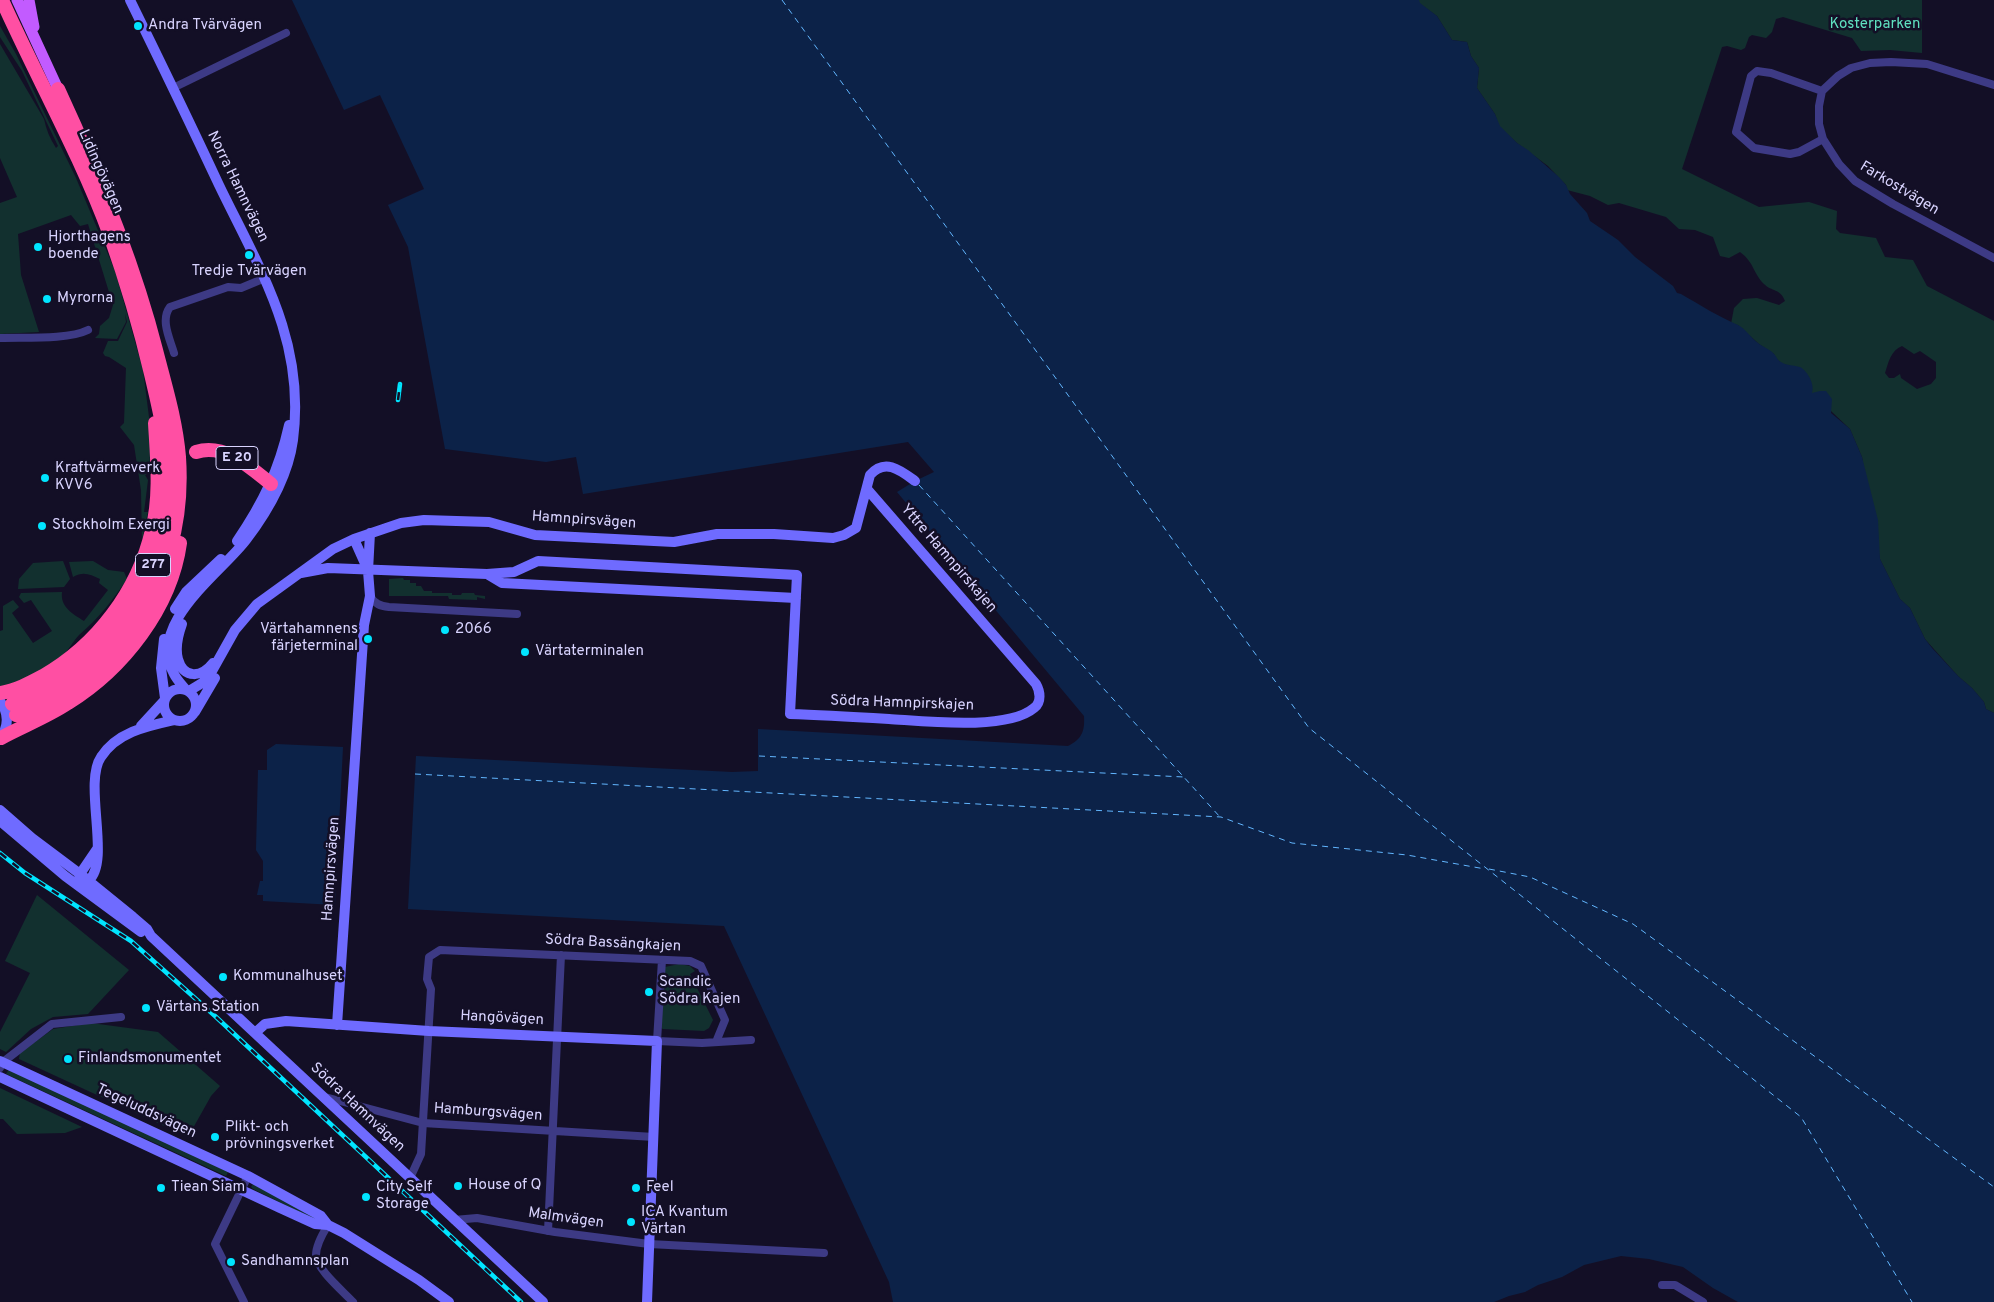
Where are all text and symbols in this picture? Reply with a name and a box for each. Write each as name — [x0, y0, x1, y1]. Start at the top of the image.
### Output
park label: Kosterparken — [1830, 16, 1920, 34]
place label: Andra Tvärvägen — [148, 17, 262, 35]
marker: Andra Tvärvägen — [132, 20, 144, 32]
street label: Lidingövägen — [73, 127, 127, 217]
street label: Norra Hamnvägen — [202, 128, 272, 246]
street label: Farkostvägen — [1856, 158, 1942, 220]
place label: Hjorthagens boende — [48, 229, 131, 264]
marker: Hjorthagens boende — [32, 241, 44, 253]
marker: Tredje Tvärvägen — [243, 249, 255, 261]
place label: Tredje Tvärvägen — [191, 263, 307, 281]
place label: Myrorna — [57, 290, 113, 308]
marker: Myrorna — [41, 293, 53, 305]
road number: E 20 — [216, 446, 258, 469]
place label: Kraftvärmeverk KVV6 — [55, 460, 160, 495]
marker: Kraftvärmeverk KVV6 — [39, 472, 51, 484]
street label: Yttre Hamnpirskajen — [896, 501, 1000, 617]
street label: Hamnpirsvägen — [531, 508, 637, 534]
place label: Stockholm Exergi — [52, 517, 170, 535]
marker: Stockholm Exergi — [36, 520, 48, 532]
road number: 277 — [136, 554, 170, 576]
place label: Värtahamnens färjeterminal — [260, 621, 358, 656]
place label: 2066 — [455, 621, 492, 639]
marker: 2066 — [439, 624, 451, 636]
marker: Värtahamnens färjeterminal — [362, 633, 374, 645]
place label: Värtaterminalen — [535, 643, 644, 661]
marker: Värtaterminalen — [519, 646, 531, 658]
street label: Södra Hamnpirskajen — [830, 692, 974, 716]
street label: Hamnpirsvägen — [319, 816, 345, 922]
street label: Södra Bassängkajen — [545, 931, 681, 957]
place label: Kommunalhuset — [233, 968, 343, 986]
marker: Kommunalhuset — [217, 971, 229, 983]
place label: Scandic Södra Kajen — [659, 974, 740, 1009]
marker: Scandic Södra Kajen — [643, 986, 655, 998]
place label: Värtans Station — [156, 999, 259, 1017]
marker: Värtans Station — [140, 1002, 152, 1014]
street label: Hangövägen — [460, 1008, 544, 1030]
place label: Finlandsmonumentet — [78, 1050, 222, 1068]
marker: Finlandsmonumentet — [62, 1053, 74, 1065]
street label: Södra Hamnvägen — [306, 1060, 408, 1156]
street label: Tegeluddsvägen — [93, 1081, 199, 1143]
street label: Hamburgsvägen — [433, 1100, 543, 1126]
place label: Plikt- och prövningsverket — [225, 1119, 334, 1154]
marker: Plikt- och prövningsverket — [209, 1131, 221, 1143]
place label: House of Q — [468, 1177, 542, 1195]
place label: Tiean Siam — [171, 1179, 245, 1197]
place label: City Self Storage — [376, 1179, 432, 1214]
place label: Feel — [646, 1179, 674, 1197]
marker: House of Q — [452, 1180, 464, 1192]
marker: Tiean Siam — [155, 1182, 167, 1194]
marker: Feel — [630, 1182, 642, 1194]
marker: City Self Storage — [360, 1191, 372, 1203]
place label: ICA Kvantum Värtan — [641, 1204, 728, 1239]
street label: Malmvägen — [527, 1205, 605, 1233]
marker: ICA Kvantum Värtan — [625, 1216, 637, 1228]
place label: Sandhamnsplan — [241, 1253, 349, 1271]
marker: Sandhamnsplan — [225, 1256, 237, 1268]

